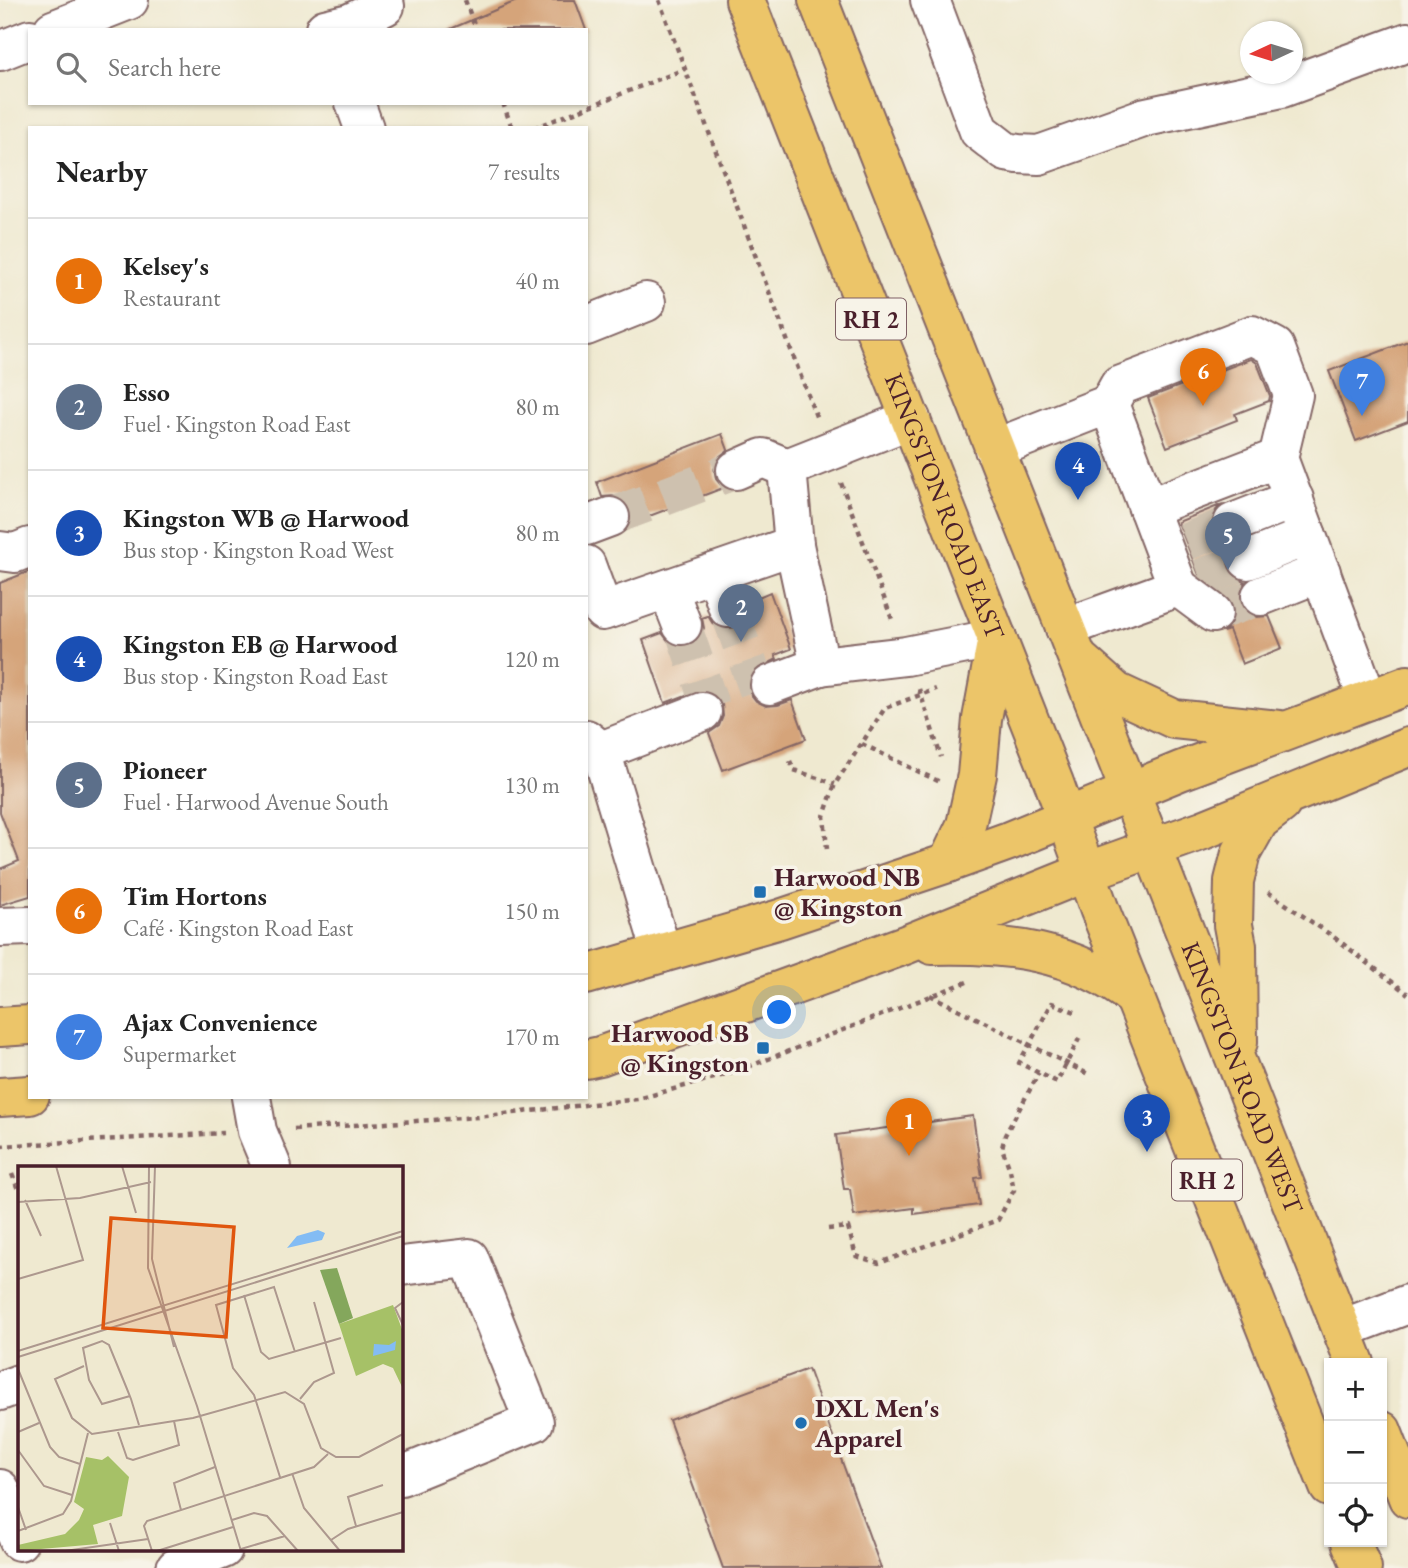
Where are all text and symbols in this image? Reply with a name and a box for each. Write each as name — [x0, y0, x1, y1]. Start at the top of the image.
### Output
north arrow — [1240, 21, 1303, 84]
search box — [28, 28, 588, 105]
icon: search — [52, 48, 90, 86]
text: Search here — [108, 50, 221, 84]
text: Nearby — [56, 152, 148, 191]
text: 7 results — [488, 157, 560, 187]
text: Kelsey's — [123, 249, 209, 283]
text: 1 — [73, 266, 85, 296]
text: 40 m — [515, 266, 560, 296]
text: Restaurant — [123, 283, 221, 313]
road number: RH 2 — [836, 298, 906, 340]
pin: 6 — [1180, 348, 1226, 406]
pin: 7 — [1339, 358, 1385, 416]
street label: KINGSTON ROAD EAST — [877, 368, 1013, 645]
text: Esso — [123, 375, 170, 409]
text: 2 — [73, 392, 85, 422]
text: 80 m — [515, 392, 560, 422]
text: Fuel · Kingston Road East — [123, 409, 350, 439]
pin: 4 — [1055, 442, 1101, 500]
text: Kingston WB @ Harwood — [123, 501, 409, 535]
pin: 5 — [1205, 512, 1251, 570]
text: 3 — [73, 518, 85, 548]
text: 80 m — [515, 518, 560, 548]
text: Bus stop · Kingston Road West — [123, 535, 394, 565]
pin: 2 — [718, 584, 764, 642]
text: Kingston EB @ Harwood — [123, 627, 398, 661]
text: 4 — [73, 644, 85, 674]
text: 120 m — [504, 644, 560, 674]
text: Bus stop · Kingston Road East — [123, 661, 388, 691]
text: Pioneer — [123, 753, 207, 787]
text: 5 — [73, 770, 85, 800]
text: 130 m — [504, 770, 560, 800]
text: Fuel · Harwood Avenue South — [123, 787, 389, 817]
place label: Harwood NB @ Kingston — [774, 860, 920, 924]
text: Tim Hortons — [123, 879, 267, 913]
marker: Harwood NB @ Kingston — [752, 884, 768, 900]
text: 6 — [73, 896, 85, 926]
text: 150 m — [504, 896, 560, 926]
text: Café · Kingston Road East — [123, 913, 353, 943]
street label: KINGSTON ROAD WEST — [1174, 937, 1312, 1219]
your location — [762, 995, 796, 1029]
text: Ajax Convenience — [123, 1005, 317, 1039]
place label: Harwood SB @ Kingston — [611, 1016, 749, 1080]
text: 7 — [73, 1022, 85, 1052]
text: 170 m — [504, 1022, 560, 1052]
text: Supermarket — [123, 1039, 236, 1069]
marker: Harwood SB @ Kingston — [755, 1040, 771, 1056]
pin: 3 — [1124, 1094, 1170, 1152]
pin: 1 — [886, 1098, 932, 1156]
road number: RH 2 — [1172, 1160, 1242, 1200]
inset map — [18, 1166, 402, 1550]
map controls — [1324, 1358, 1387, 1547]
button: + — [1324, 1358, 1387, 1421]
place label: DXL Men's Apparel — [814, 1391, 939, 1455]
marker: DXL Men's Apparel — [793, 1415, 809, 1431]
button: − — [1324, 1421, 1387, 1484]
button: locate — [1324, 1484, 1387, 1547]

